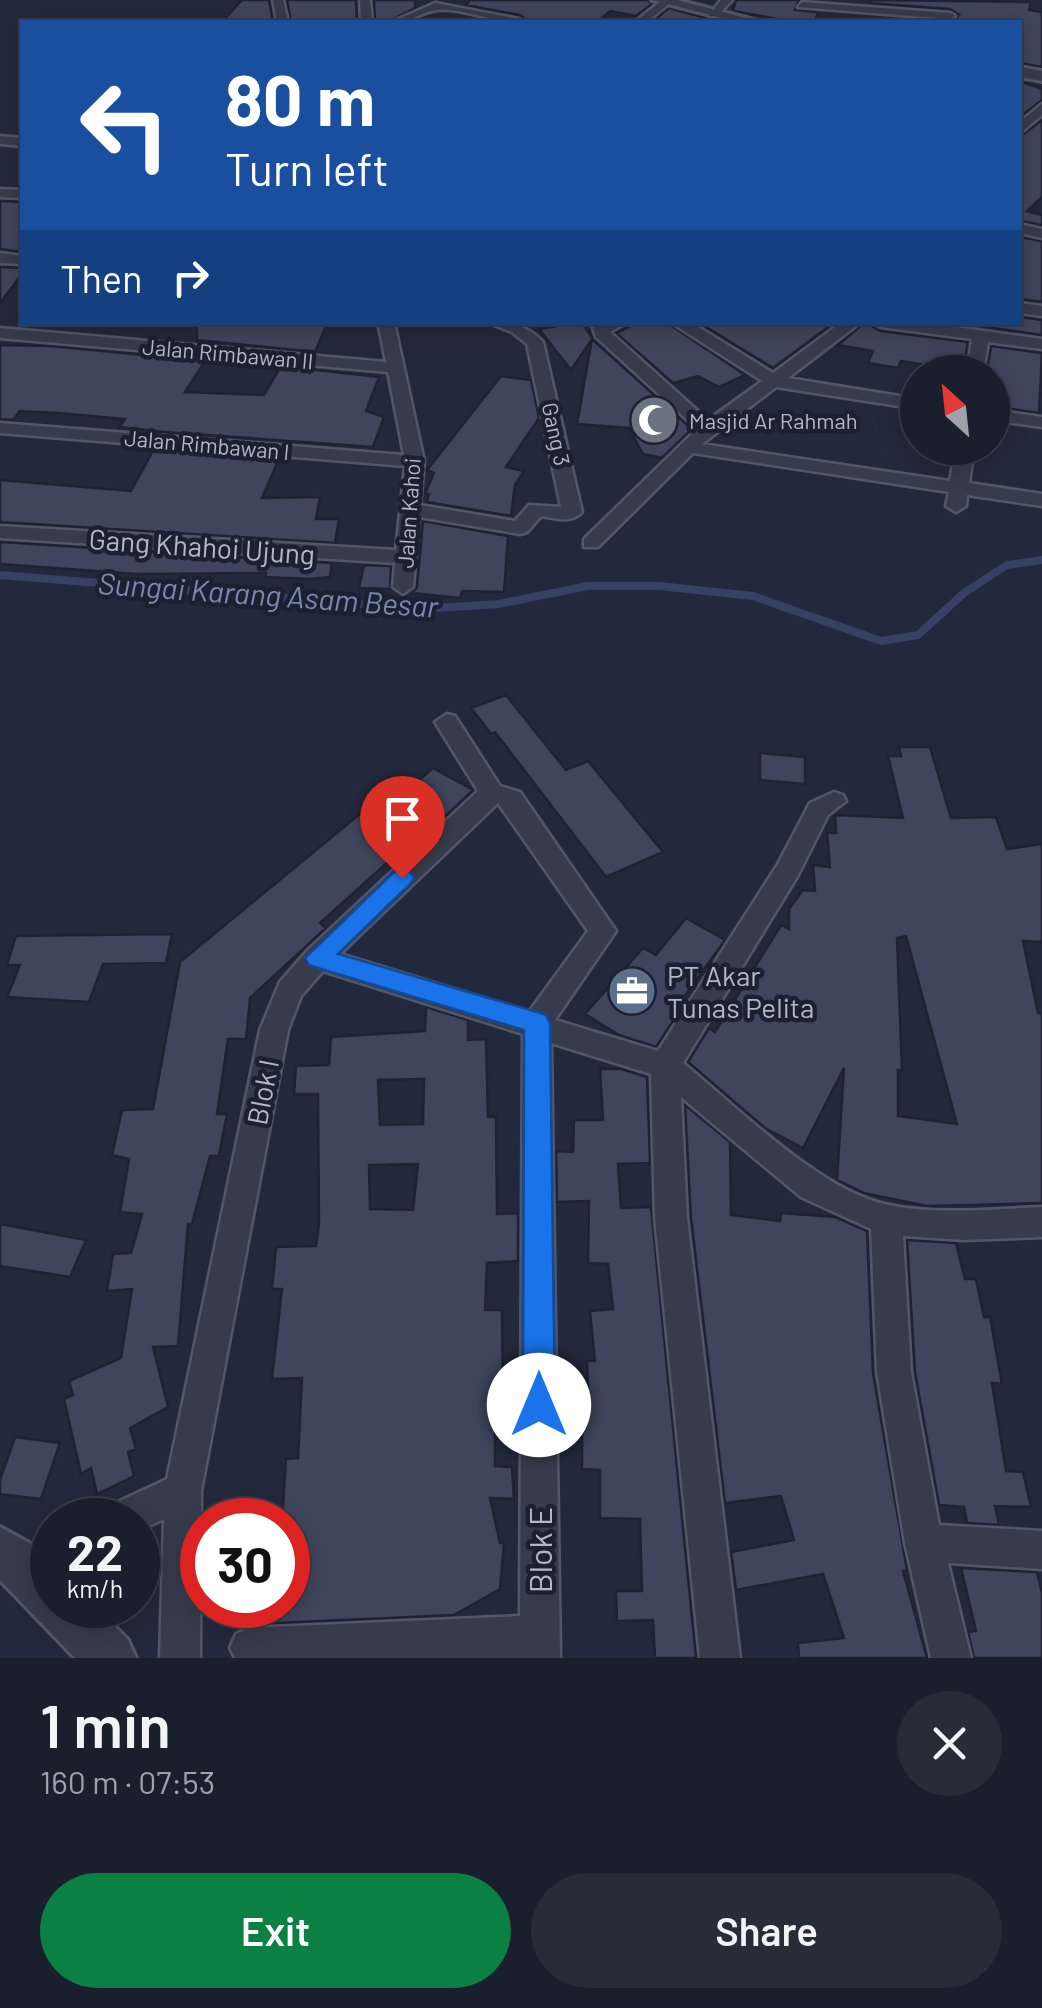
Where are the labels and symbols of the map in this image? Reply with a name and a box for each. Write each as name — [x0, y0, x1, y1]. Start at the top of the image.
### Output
street label: Jalan Rimbawan II — [141, 333, 315, 373]
north arrow — [900, 355, 1010, 465]
mosque icon: Masjid Ar Rahmah — [628, 394, 680, 446]
street label: Gang 3 — [538, 400, 576, 468]
place label: Masjid Ar Rahmah — [689, 407, 858, 433]
street label: Jalan Rimbawan I — [123, 424, 291, 464]
street label: Jalan Kahoi — [391, 457, 425, 569]
street label: Gang Khahoi Ujung — [88, 521, 316, 571]
water label: Sungai Karang Asam Besar — [97, 564, 441, 624]
pin — [360, 776, 445, 879]
place label: PT Akar Tunas Pelita — [667, 958, 814, 1024]
office icon: PT Akar Tunas Pelita — [606, 965, 658, 1017]
street label: Blok I — [239, 1056, 285, 1128]
position arrow — [487, 1353, 591, 1457]
speed limit sign: 30 — [180, 1498, 310, 1628]
street label: Blok E — [520, 1507, 558, 1593]

